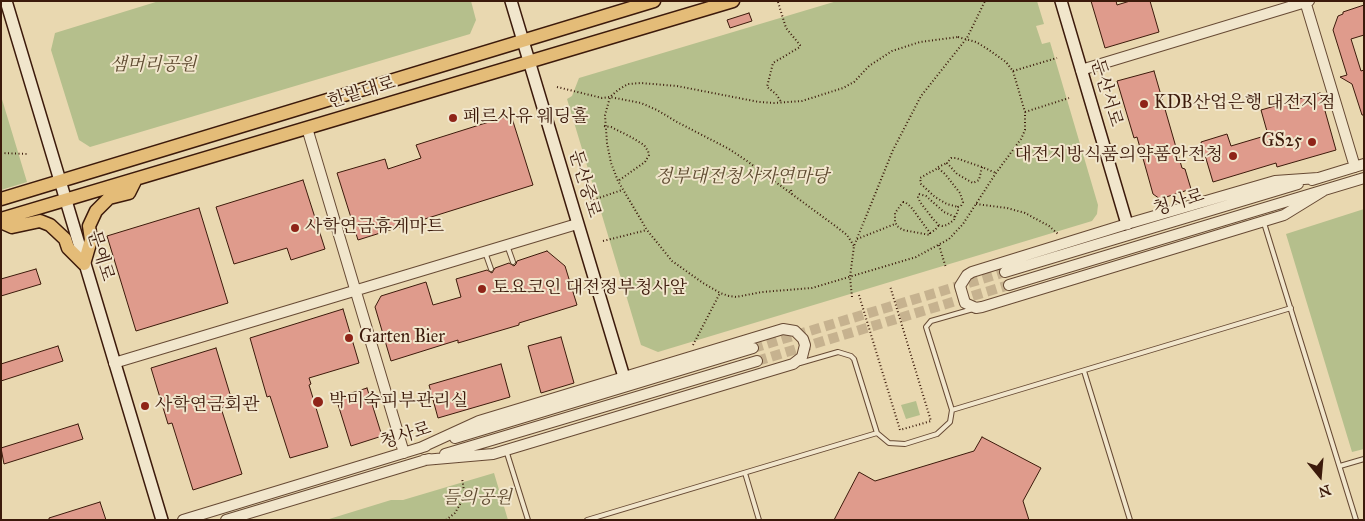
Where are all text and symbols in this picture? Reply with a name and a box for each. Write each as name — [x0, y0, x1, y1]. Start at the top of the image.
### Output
park label: 샘머리공원 — [110, 55, 196, 77]
street label: 둔산서로 — [1086, 57, 1126, 129]
street label: 한밭대로 — [326, 73, 398, 113]
place label: KDB산업은행 대전지점 — [1154, 93, 1336, 115]
marker: KDB산업은행 대전지점 — [1138, 98, 1150, 110]
place label: 페르사유 웨딩홀 — [463, 107, 589, 129]
marker: 페르사유 웨딩홀 — [447, 112, 459, 124]
place label: GS25 — [1261, 131, 1302, 153]
marker: GS25 — [1306, 136, 1318, 148]
place label: 대전지방식품의약품안전청 — [1014, 145, 1223, 167]
street label: 둔산중로 — [564, 148, 604, 220]
marker: 대전지방식품의약품안전청 — [1227, 150, 1239, 162]
park label: 정부대전청사자연마당 — [655, 167, 829, 189]
street label: 청사로 — [1151, 185, 1207, 221]
place label: 사학연금휴게마트 — [305, 217, 444, 239]
marker: 사학연금휴게마트 — [289, 222, 301, 234]
street label: 문예로 — [82, 228, 118, 284]
place label: 토요코인 대전정부청사앞 — [492, 278, 687, 300]
marker: 토요코인 대전정부청사앞 — [476, 283, 488, 295]
place label: Garten Bier — [359, 327, 445, 349]
marker: Garten Bier — [343, 332, 355, 344]
place label: 박미숙피부관리실 — [329, 391, 468, 413]
place label: 사학연금회관 — [155, 395, 259, 417]
marker: 박미숙피부관리실 — [311, 395, 325, 409]
marker: 사학연금회관 — [139, 400, 151, 412]
street label: 청사로 — [378, 418, 434, 454]
north arrow — [1295, 451, 1345, 501]
text: N — [1316, 481, 1333, 501]
park label: 들의공원 — [442, 488, 512, 510]

